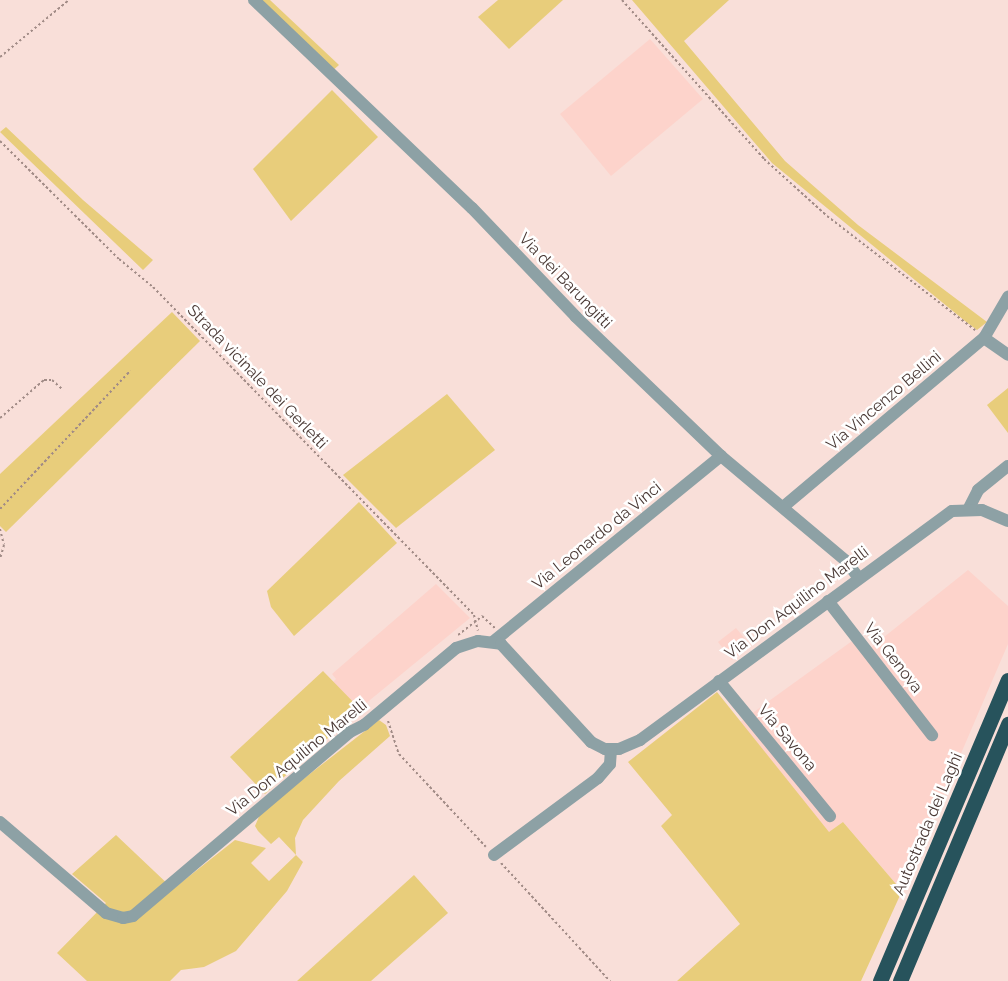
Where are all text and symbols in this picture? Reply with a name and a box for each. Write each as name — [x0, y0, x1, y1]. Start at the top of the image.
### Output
street label: Via dei Barungitti — [515, 229, 615, 333]
street label: Strada vicinale dei Gerletti — [183, 301, 331, 453]
street label: Via Vincenzo Bellini — [822, 347, 946, 455]
street label: Via Leonardo da Vinci — [528, 478, 666, 594]
street label: Via Don Aquilino Marelli — [721, 543, 873, 663]
street label: Via Genova — [860, 619, 926, 697]
street label: Via Don Aquilino Marelli — [223, 695, 371, 821]
street label: Via Savona — [754, 701, 820, 775]
street label: Autostrada dei Laghi — [889, 750, 967, 898]

